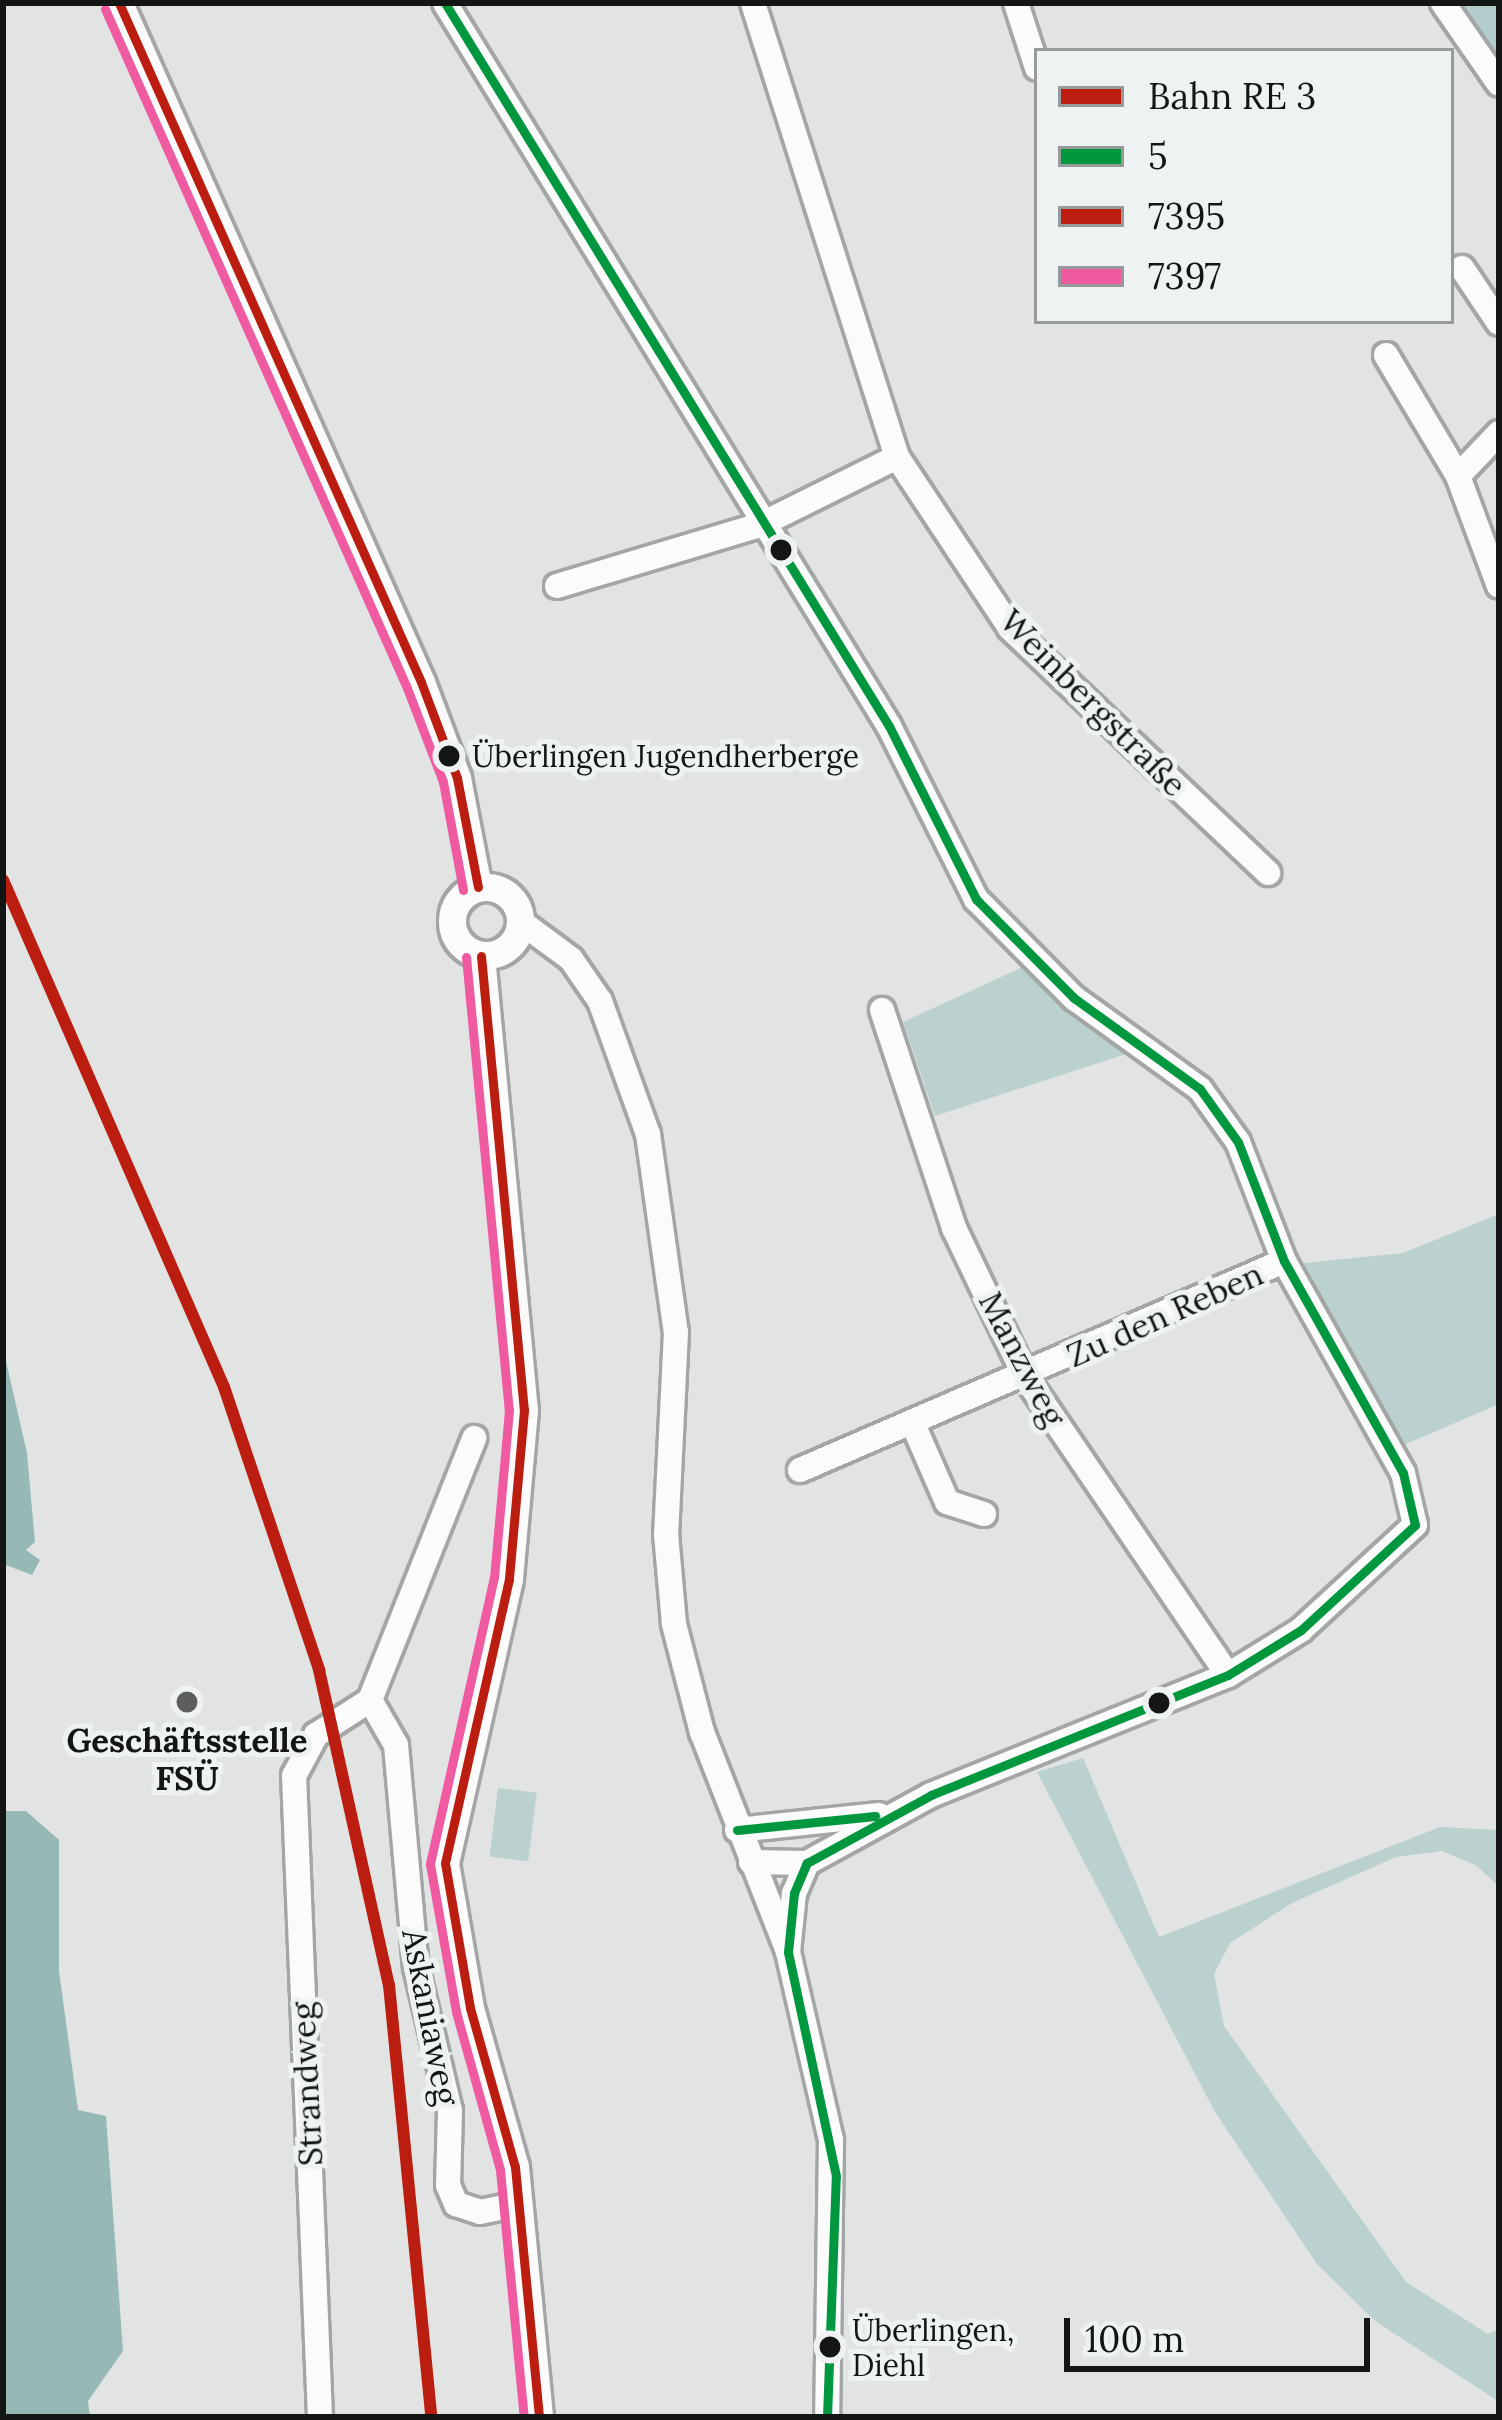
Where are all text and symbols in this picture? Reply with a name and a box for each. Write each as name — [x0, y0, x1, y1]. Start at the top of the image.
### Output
legend — [1034, 48, 1454, 324]
text: Bahn RE 3 — [1148, 73, 1316, 119]
text: 5 — [1148, 133, 1168, 179]
text: 7395 — [1148, 193, 1225, 239]
text: 7397 — [1148, 253, 1221, 299]
unlabelled marker — [770, 539, 792, 561]
street label: Weinbergstraße — [991, 601, 1195, 805]
place label: Überlingen Jugendherberge — [472, 738, 859, 774]
marker: Überlingen Jugendherberge — [438, 745, 460, 767]
street label: Zu den Reben — [1061, 1254, 1269, 1376]
street label: Manzweg — [970, 1285, 1074, 1433]
marker: Geschäftsstelle FSÜ — [174, 1689, 200, 1715]
unlabelled marker — [1148, 1692, 1170, 1714]
place label: Geschäftsstelle FSÜ — [66, 1721, 308, 1799]
street label: Askaniaweg — [394, 1926, 466, 2108]
street label: Strandweg — [283, 2001, 331, 2167]
scale bar — [1070, 2294, 1376, 2368]
place label: Überlingen, Diehl — [852, 2312, 1014, 2382]
text: 100 m — [1085, 2316, 1184, 2362]
marker: Überlingen, Diehl — [819, 2336, 841, 2358]

